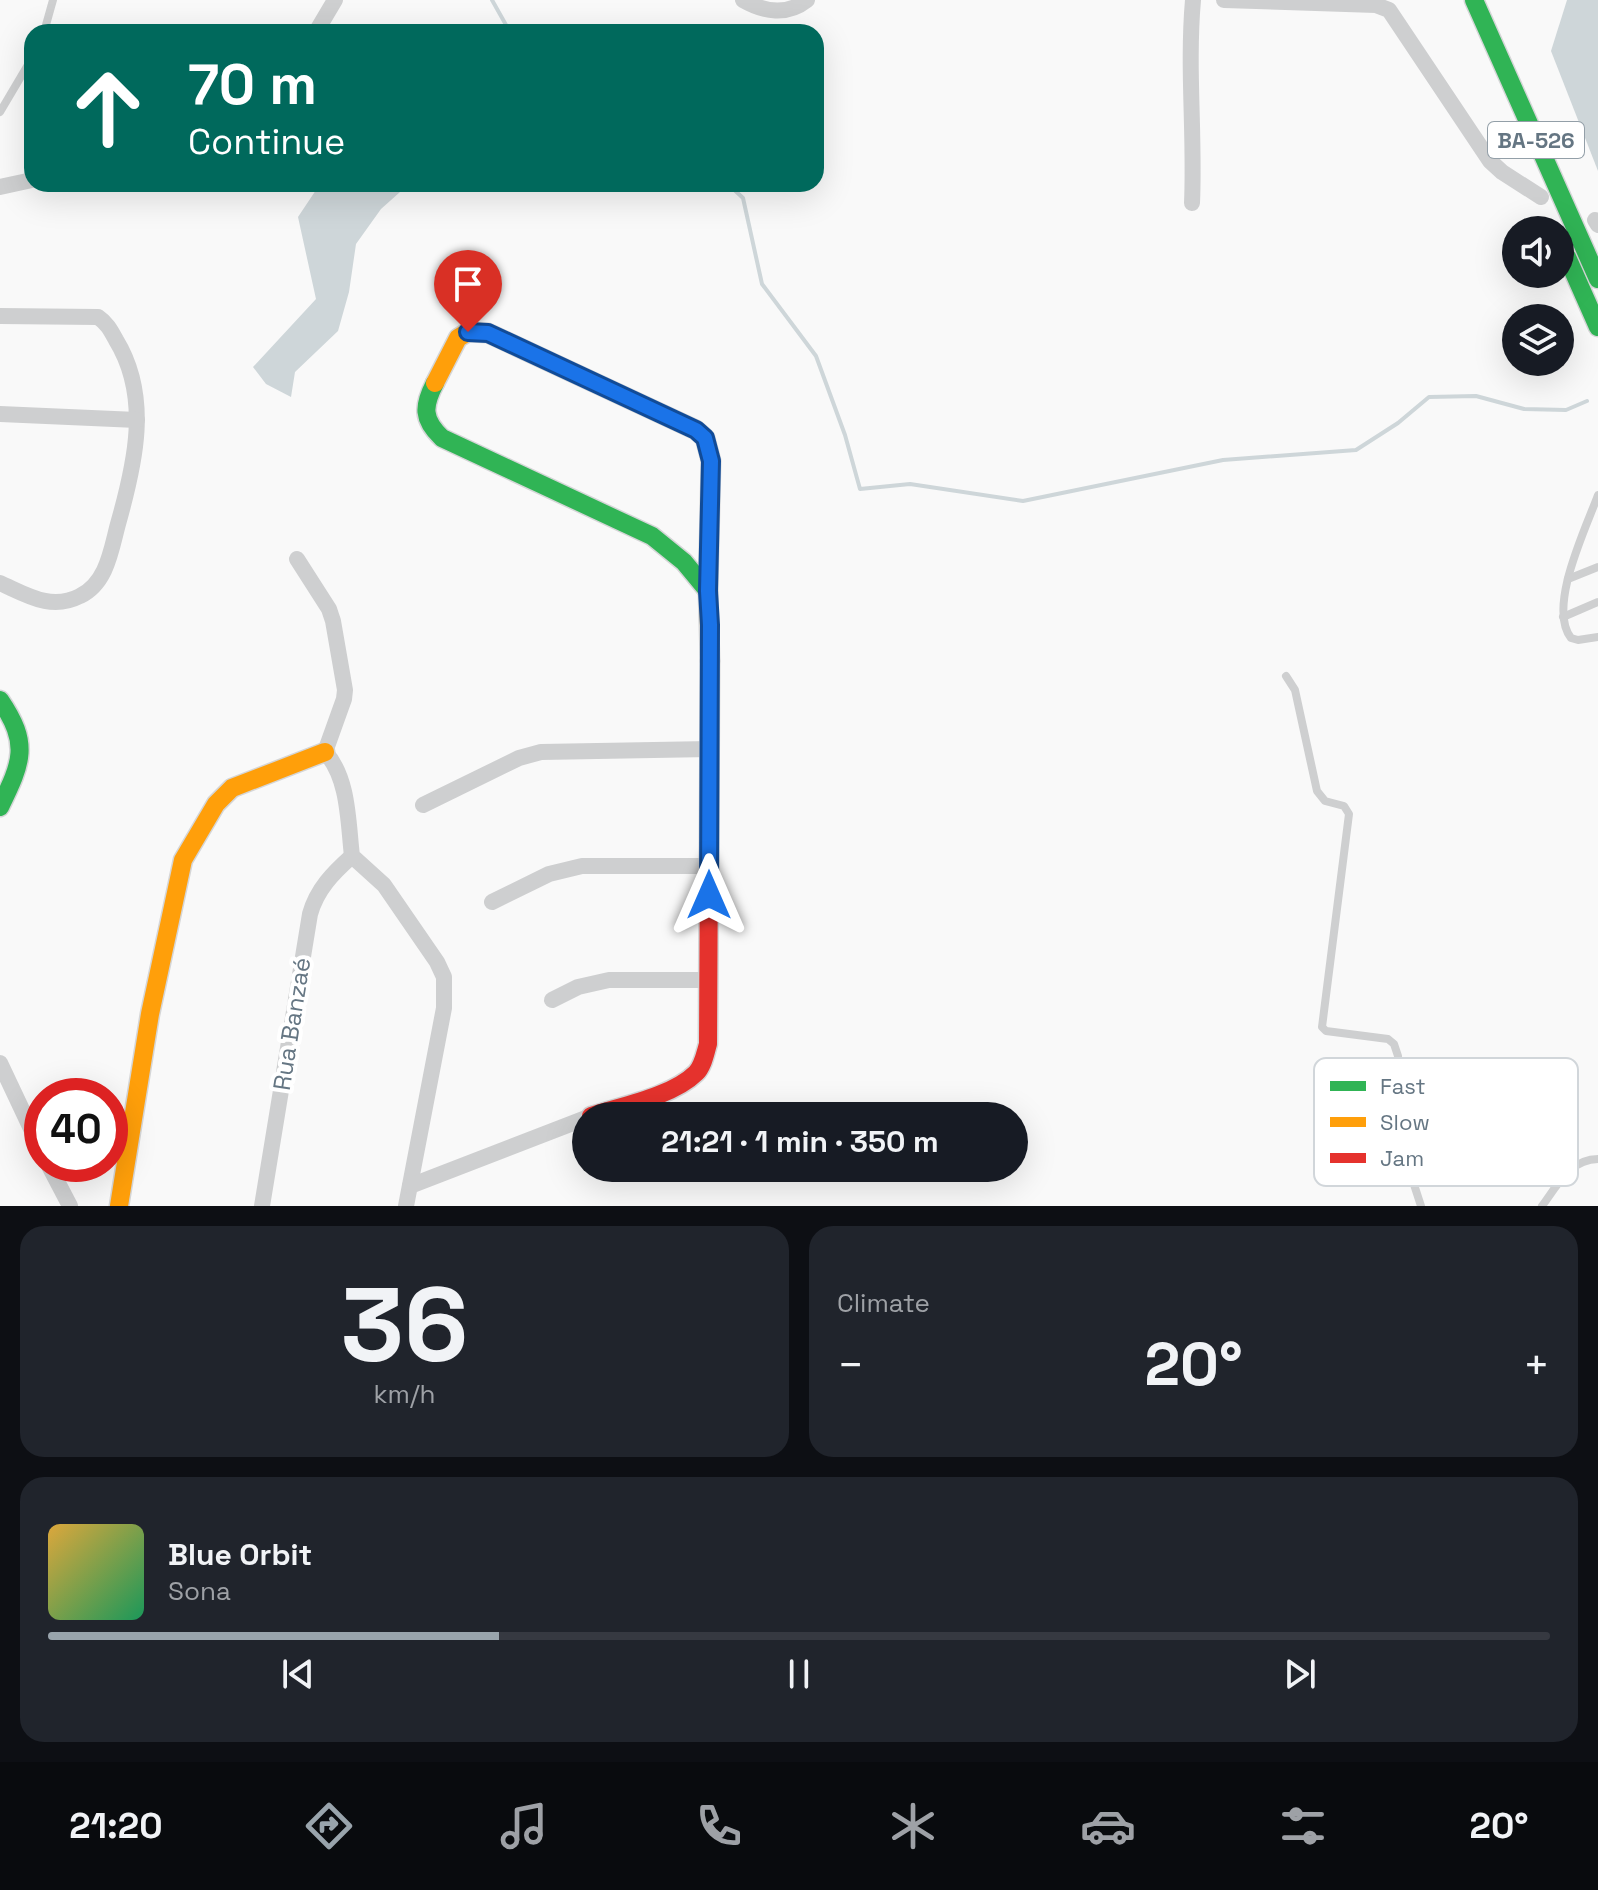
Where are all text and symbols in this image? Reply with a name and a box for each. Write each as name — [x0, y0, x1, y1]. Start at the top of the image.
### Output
text: 70 m — [188, 49, 317, 120]
icon: ahead — [56, 56, 160, 160]
text: Continue — [188, 119, 345, 165]
road number: BA-526 — [1488, 122, 1584, 158]
map controls — [1502, 216, 1574, 376]
button: sound — [1502, 216, 1574, 288]
pin — [434, 250, 502, 332]
icon: arrive — [446, 262, 490, 306]
button: layers — [1502, 304, 1574, 376]
position arrow — [667, 853, 751, 937]
street label: Rua Banzaé — [266, 955, 317, 1093]
legend — [1314, 1058, 1578, 1186]
text: Fast — [1380, 1072, 1426, 1100]
speed limit sign: 40 — [24, 1078, 128, 1182]
text: Slow — [1380, 1108, 1430, 1136]
text: 21:21 · 1 min · 350 m — [661, 1122, 939, 1161]
text: Jam — [1380, 1144, 1424, 1172]
text: 36 — [341, 1259, 468, 1391]
text: Climate — [837, 1286, 930, 1320]
text: 20° — [1144, 1326, 1243, 1403]
text: − — [837, 1337, 864, 1393]
text: + — [1523, 1337, 1550, 1393]
text: km/h — [374, 1377, 435, 1411]
text: Blue Orbit — [168, 1535, 312, 1574]
text: Sona — [168, 1574, 231, 1608]
icon: previous — [276, 1652, 320, 1696]
icon: pause — [777, 1652, 821, 1696]
icon: next — [1278, 1652, 1322, 1696]
icon: directions — [301, 1798, 357, 1854]
icon: music — [496, 1798, 552, 1854]
icon: phone — [691, 1798, 747, 1854]
icon: climate — [885, 1798, 941, 1854]
icon: car — [1080, 1798, 1136, 1854]
icon: filters — [1275, 1798, 1331, 1854]
text: 21:20 — [69, 1803, 162, 1849]
text: 20° — [1470, 1803, 1529, 1849]

